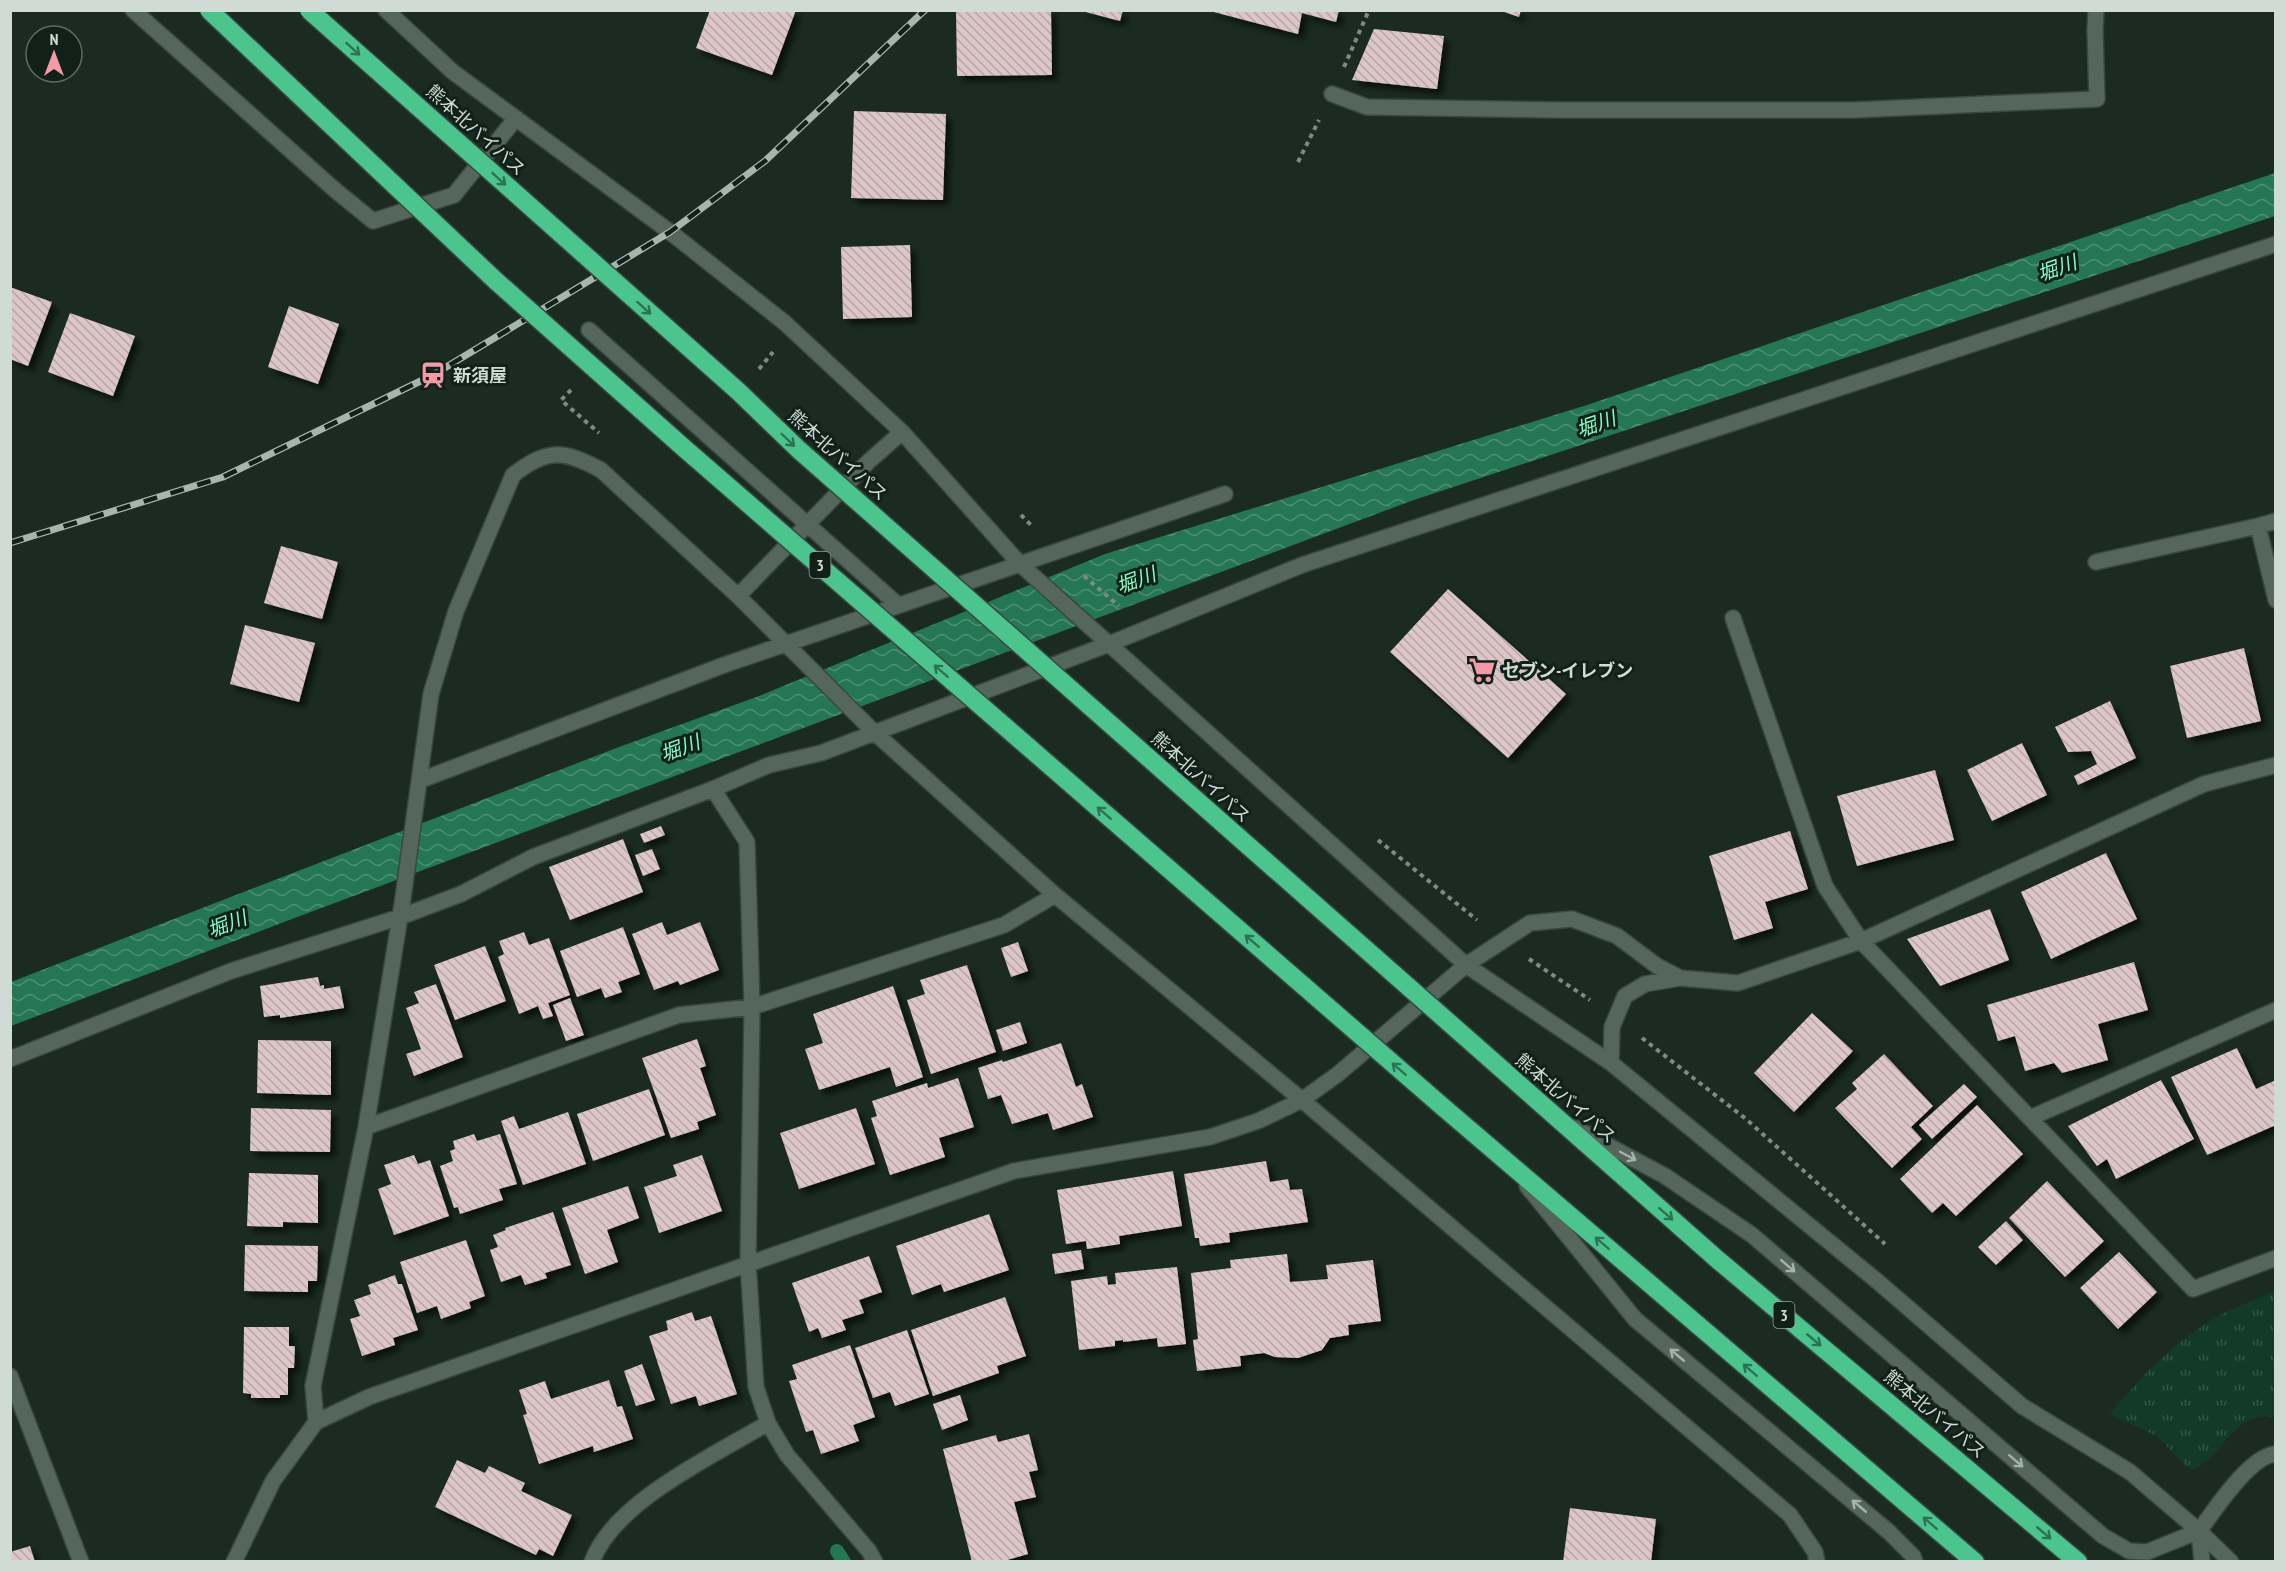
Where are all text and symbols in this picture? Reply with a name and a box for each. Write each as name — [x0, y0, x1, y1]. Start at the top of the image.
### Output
north arrow — [24, 24, 84, 84]
text: N — [50, 29, 58, 49]
one-way arrow — [345, 42, 360, 56]
street label: 熊本北バイパス — [422, 79, 530, 181]
one-way arrow — [491, 172, 506, 186]
water label: 堀川 — [2034, 249, 2082, 287]
one-way arrow — [636, 301, 651, 315]
station icon: 新須屋 — [418, 360, 448, 390]
place label: 新須屋 — [453, 364, 507, 387]
street label: 熊本北バイパス — [784, 404, 892, 506]
water label: 堀川 — [1573, 405, 1621, 443]
one-way arrow — [781, 432, 796, 447]
road number: 3 — [810, 552, 830, 578]
water label: 堀川 — [1113, 560, 1161, 599]
supermarket icon: セブン-イレブン — [1467, 655, 1497, 685]
place label: セブン-イレブン — [1502, 659, 1633, 682]
one-way arrow — [934, 664, 949, 678]
street label: 熊本北バイパス — [1147, 726, 1255, 828]
water label: 堀川 — [657, 728, 705, 767]
one-way arrow — [1097, 806, 1112, 820]
water label: 堀川 — [204, 904, 252, 943]
one-way arrow — [1245, 934, 1260, 948]
street label: 熊本北バイパス — [1511, 1048, 1621, 1148]
one-way arrow — [1391, 1062, 1407, 1075]
one-way arrow — [1619, 1150, 1636, 1162]
one-way arrow — [1658, 1207, 1673, 1221]
one-way arrow — [1595, 1236, 1610, 1250]
one-way arrow — [1780, 1259, 1795, 1273]
road number: 3 — [1774, 1302, 1794, 1328]
one-way arrow — [1806, 1333, 1821, 1347]
one-way arrow — [1669, 1348, 1685, 1361]
one-way arrow — [1742, 1363, 1758, 1376]
street label: 熊本北バイパス — [1879, 1365, 1991, 1463]
one-way arrow — [2008, 1455, 2024, 1468]
one-way arrow — [1851, 1500, 1867, 1513]
one-way arrow — [1922, 1517, 1938, 1530]
one-way arrow — [2036, 1526, 2051, 1540]

